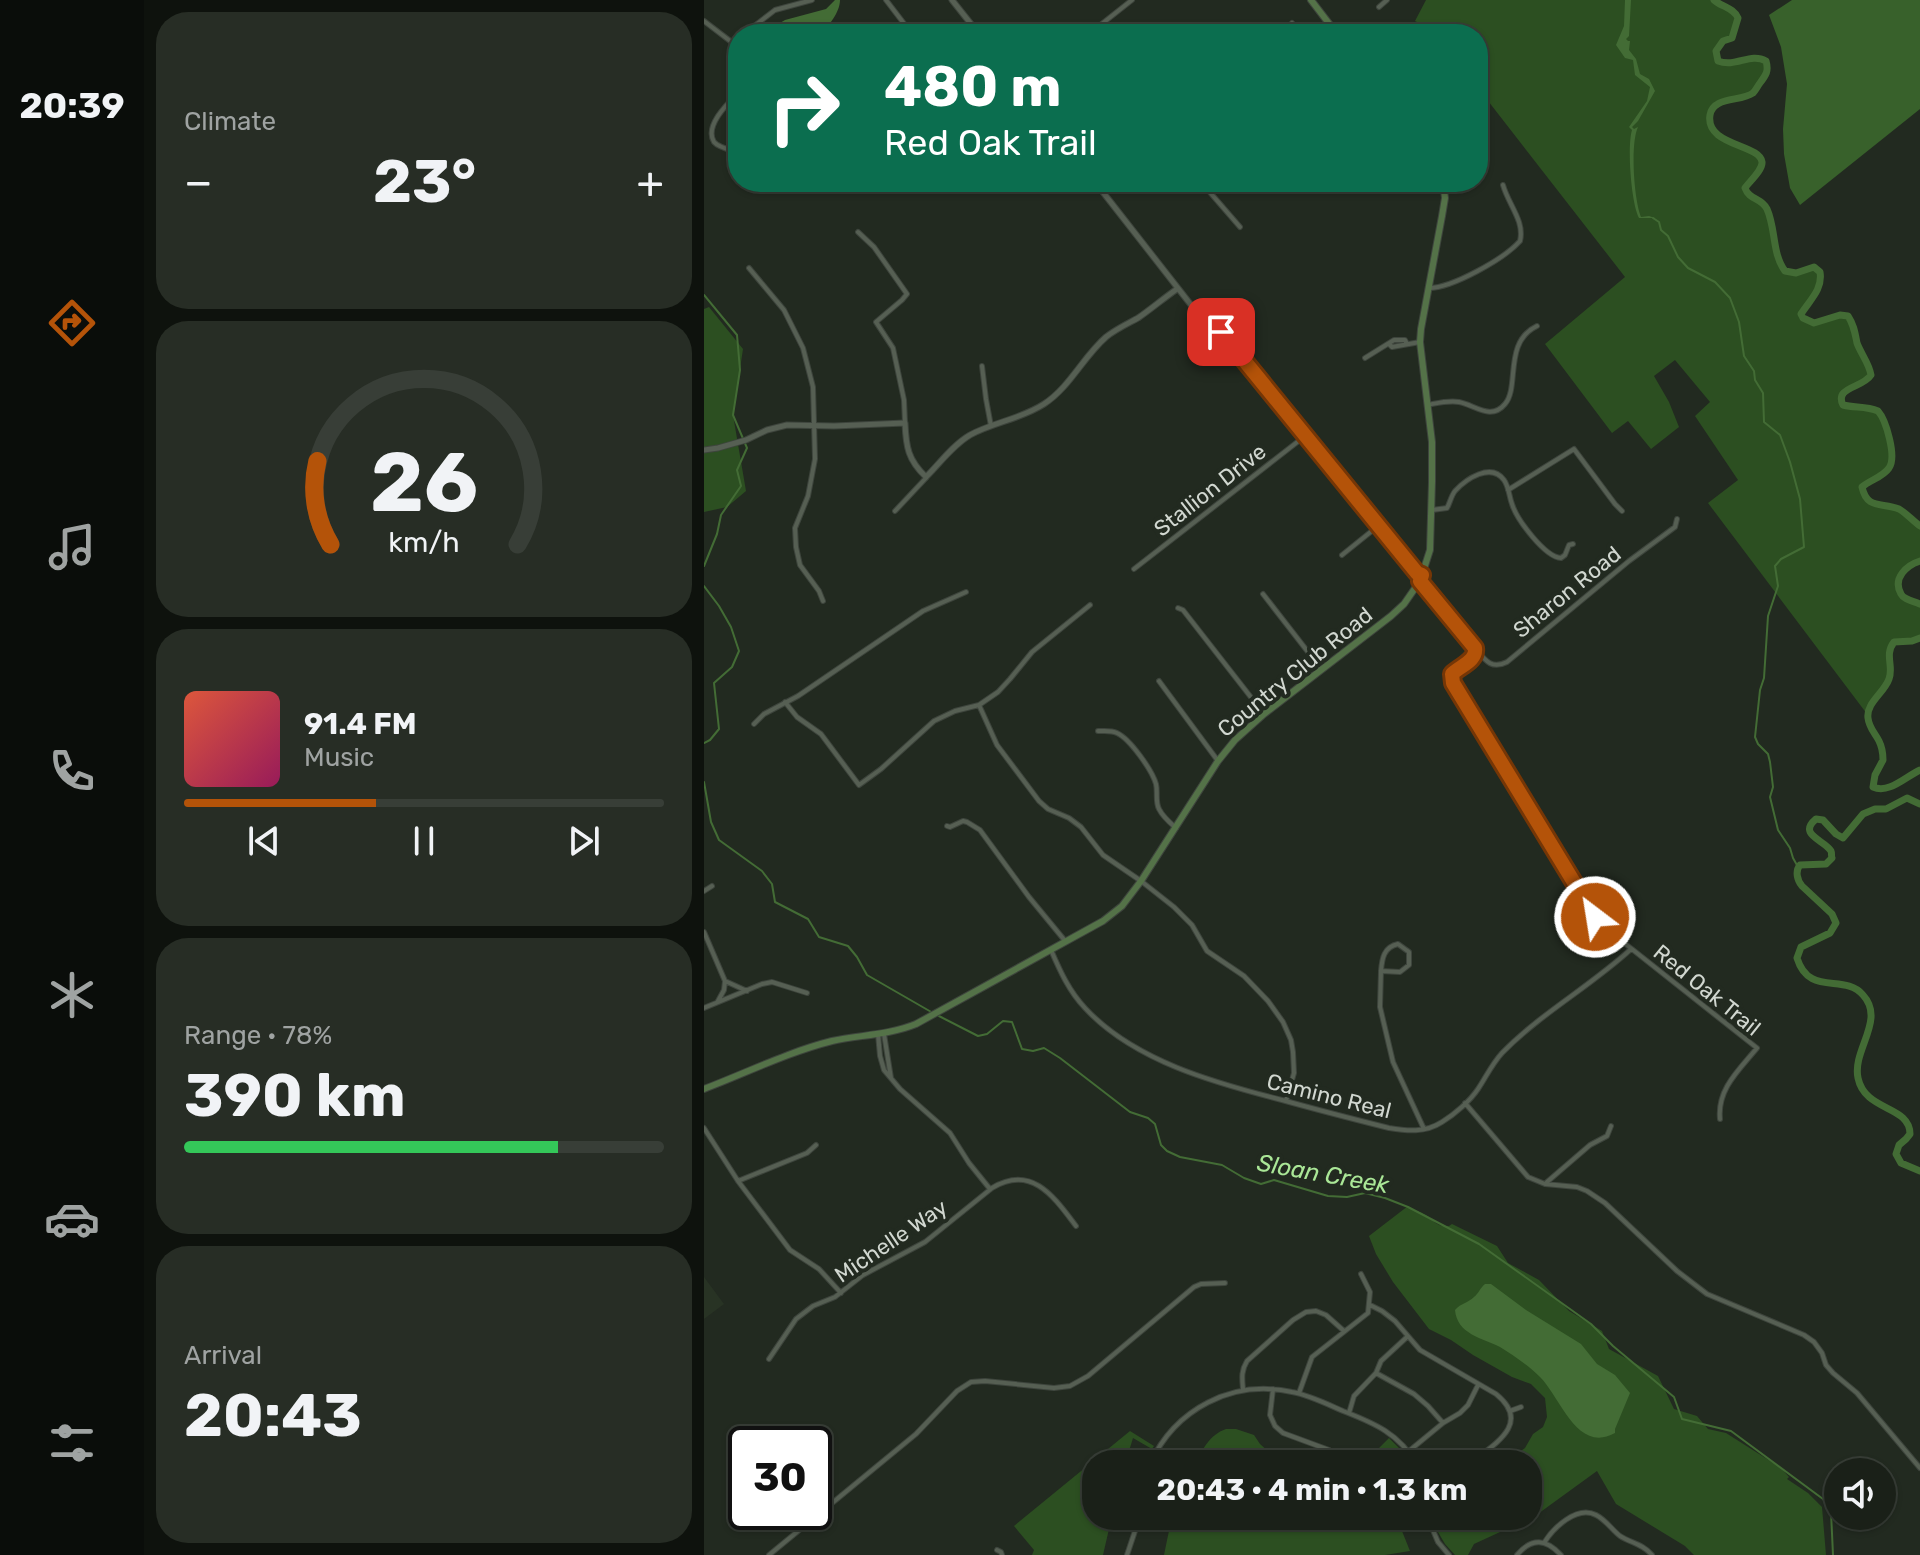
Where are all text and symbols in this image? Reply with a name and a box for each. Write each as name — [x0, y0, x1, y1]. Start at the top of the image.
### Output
text: 480 m — [884, 54, 1061, 120]
icon: right — [752, 56, 856, 160]
text: 20:39 — [19, 84, 125, 127]
text: Climate — [184, 106, 276, 137]
text: Red Oak Trail — [884, 121, 1097, 164]
text: 23° — [373, 146, 476, 217]
text: − — [184, 156, 213, 208]
text: + — [637, 156, 664, 208]
icon: directions — [44, 295, 100, 351]
pin — [1187, 298, 1255, 366]
icon: arrive — [1199, 310, 1243, 354]
text: 26 — [370, 432, 478, 531]
street label: Stallion Drive — [1149, 438, 1271, 542]
icon: music — [44, 519, 100, 575]
text: km/h — [388, 525, 460, 559]
street label: Sharon Road — [1508, 540, 1626, 644]
street label: Country Club Road — [1212, 601, 1378, 743]
text: 91.4 FM — [304, 706, 417, 742]
text: Music — [304, 742, 374, 773]
icon: phone — [44, 743, 100, 799]
icon: previous — [242, 819, 286, 863]
icon: pause — [402, 819, 446, 863]
icon: next — [562, 819, 606, 863]
position arrow — [1553, 875, 1637, 959]
street label: Red Oak Trail — [1648, 939, 1766, 1041]
icon: climate — [44, 967, 100, 1023]
text: Range · 78% — [184, 1020, 332, 1051]
text: 390 km — [184, 1060, 406, 1131]
street label: Camino Real — [1264, 1068, 1394, 1124]
water label: Sloan Creek — [1255, 1149, 1392, 1199]
icon: car — [44, 1191, 100, 1247]
street label: Michelle Way — [830, 1193, 952, 1289]
text: Arrival — [184, 1340, 262, 1371]
text: 20:43 — [184, 1380, 362, 1451]
icon: filters — [44, 1415, 100, 1471]
speed limit sign: 30 — [728, 1426, 832, 1530]
map controls — [1824, 1458, 1896, 1530]
button: sound — [1824, 1458, 1896, 1530]
text: 20:43 · 4 min · 1.3 km — [1156, 1472, 1468, 1508]

